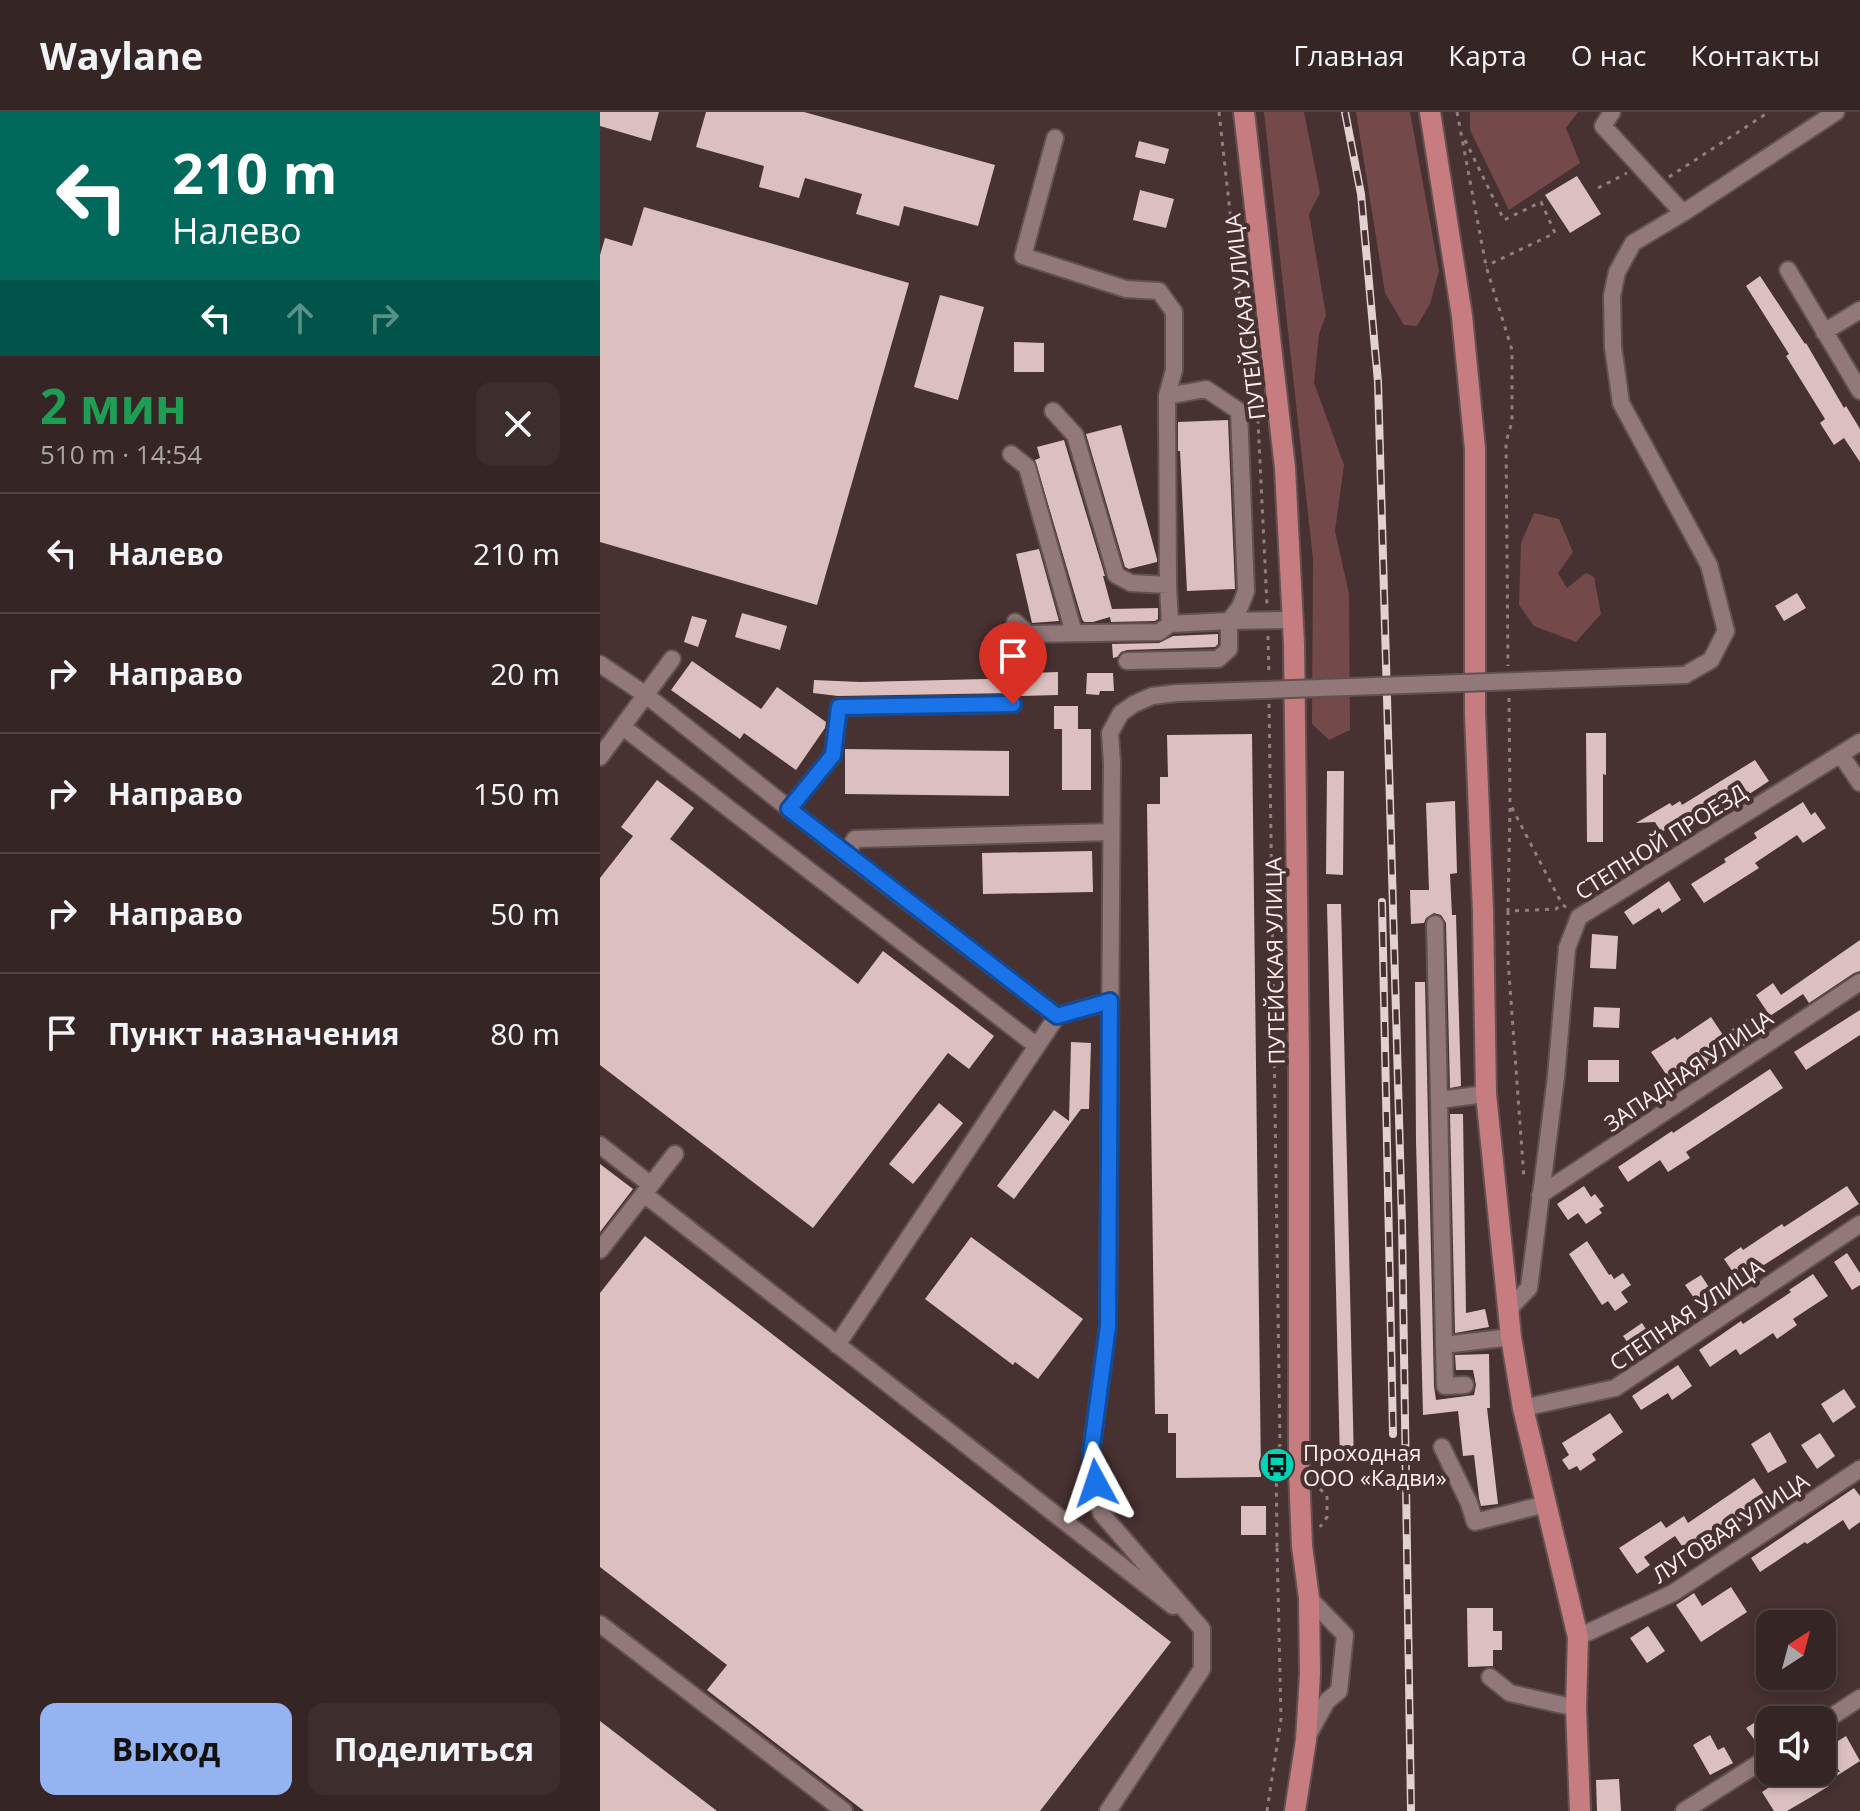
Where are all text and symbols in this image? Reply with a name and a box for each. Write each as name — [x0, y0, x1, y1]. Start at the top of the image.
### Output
text: Waylane — [40, 29, 203, 81]
text: Главная — [1293, 36, 1404, 74]
text: Карта — [1448, 36, 1527, 74]
text: О нас — [1571, 36, 1646, 74]
text: Контакты — [1690, 36, 1820, 74]
text: 210 m — [172, 134, 338, 210]
icon: left — [40, 144, 144, 248]
text: Налево — [172, 206, 302, 255]
street label: ПУТЕЙСКАЯ УЛИЦА — [1216, 212, 1272, 422]
icon: left — [194, 296, 238, 340]
icon: ahead — [278, 296, 322, 340]
icon: right — [362, 296, 406, 340]
text: 2 мин — [40, 373, 187, 438]
button: close — [476, 382, 560, 466]
text: 510 m · 14:54 — [40, 436, 202, 472]
icon: left — [40, 531, 84, 575]
text: Налево — [108, 533, 224, 574]
text: 210 m — [473, 533, 560, 574]
pin — [979, 622, 1047, 704]
icon: arrive — [991, 634, 1035, 678]
icon: right — [40, 651, 84, 695]
text: Направо — [108, 653, 243, 694]
text: 20 m — [490, 653, 560, 694]
icon: right — [40, 771, 84, 815]
text: Направо — [108, 773, 243, 814]
text: 150 m — [473, 773, 560, 814]
street label: СТЕПНОЙ ПРОЕЗД — [1569, 776, 1751, 906]
street label: ПУТЕЙСКАЯ УЛИЦА — [1257, 857, 1291, 1065]
icon: right — [40, 891, 84, 935]
text: Направо — [108, 893, 243, 934]
text: 50 m — [490, 893, 560, 934]
street label: ЗАПАДНАЯ УЛИЦА — [1598, 1002, 1778, 1138]
icon: arrive — [40, 1011, 84, 1055]
text: Пункт назначения — [108, 1013, 400, 1054]
text: 80 m — [490, 1013, 560, 1054]
street label: СТЕПНАЯ УЛИЦА — [1603, 1251, 1769, 1377]
place label: Проходная ООО «Кадви» — [1303, 1437, 1447, 1492]
position arrow — [1054, 1441, 1138, 1525]
bus stop icon: Проходная ООО «Кадви» — [1258, 1446, 1296, 1484]
street label: ЛУГОВАЯ УЛИЦА — [1646, 1465, 1814, 1589]
north arrow — [1756, 1610, 1836, 1690]
map controls — [1756, 1610, 1836, 1786]
button: Выход — [40, 1703, 292, 1795]
button: Поделиться — [308, 1703, 560, 1795]
button: sound — [1756, 1706, 1836, 1786]

